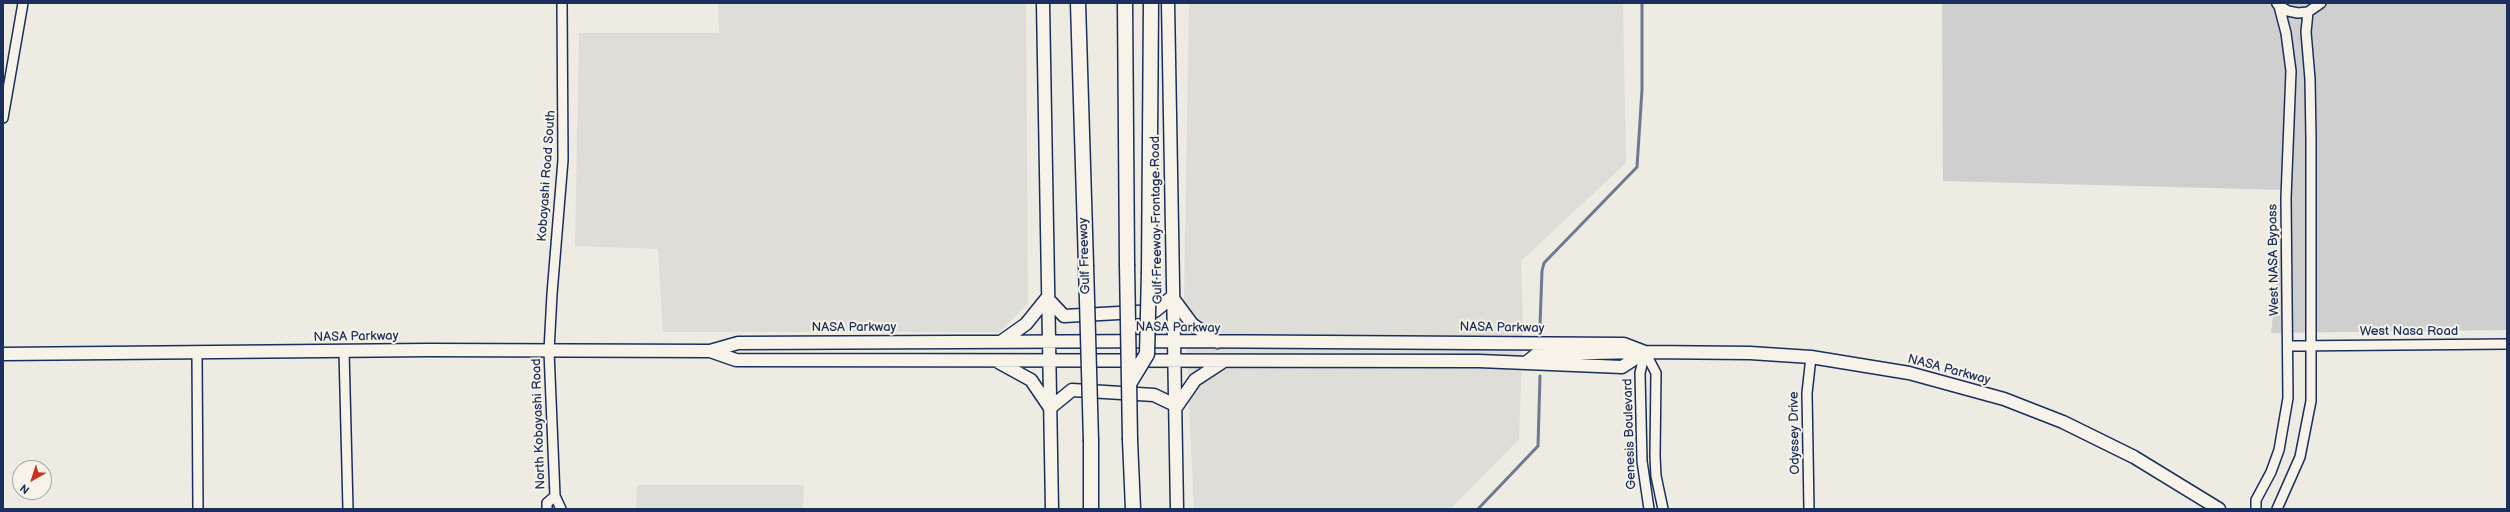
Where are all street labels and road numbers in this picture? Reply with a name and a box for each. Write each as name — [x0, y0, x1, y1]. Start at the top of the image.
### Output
street label: Kobayashi Road South — [535, 110, 559, 242]
street label: Gulf Freeway Frontage Road — [1148, 136, 1166, 304]
street label: West NASA Bypass — [2265, 204, 2283, 316]
street label: Gulf Freeway — [1076, 217, 1094, 295]
street label: NASA Parkway — [1135, 319, 1221, 337]
street label: NASA Parkway — [1459, 319, 1545, 337]
street label: NASA Parkway — [812, 320, 896, 336]
street label: West Nasa Road — [2360, 324, 2458, 340]
street label: NASA Parkway — [313, 328, 399, 346]
street label: NASA Parkway — [1906, 351, 1992, 389]
street label: North Kobayashi Road — [529, 358, 549, 490]
street label: Genesis Boulevard — [1620, 378, 1640, 490]
street label: Odyssey Drive — [1786, 391, 1804, 475]

